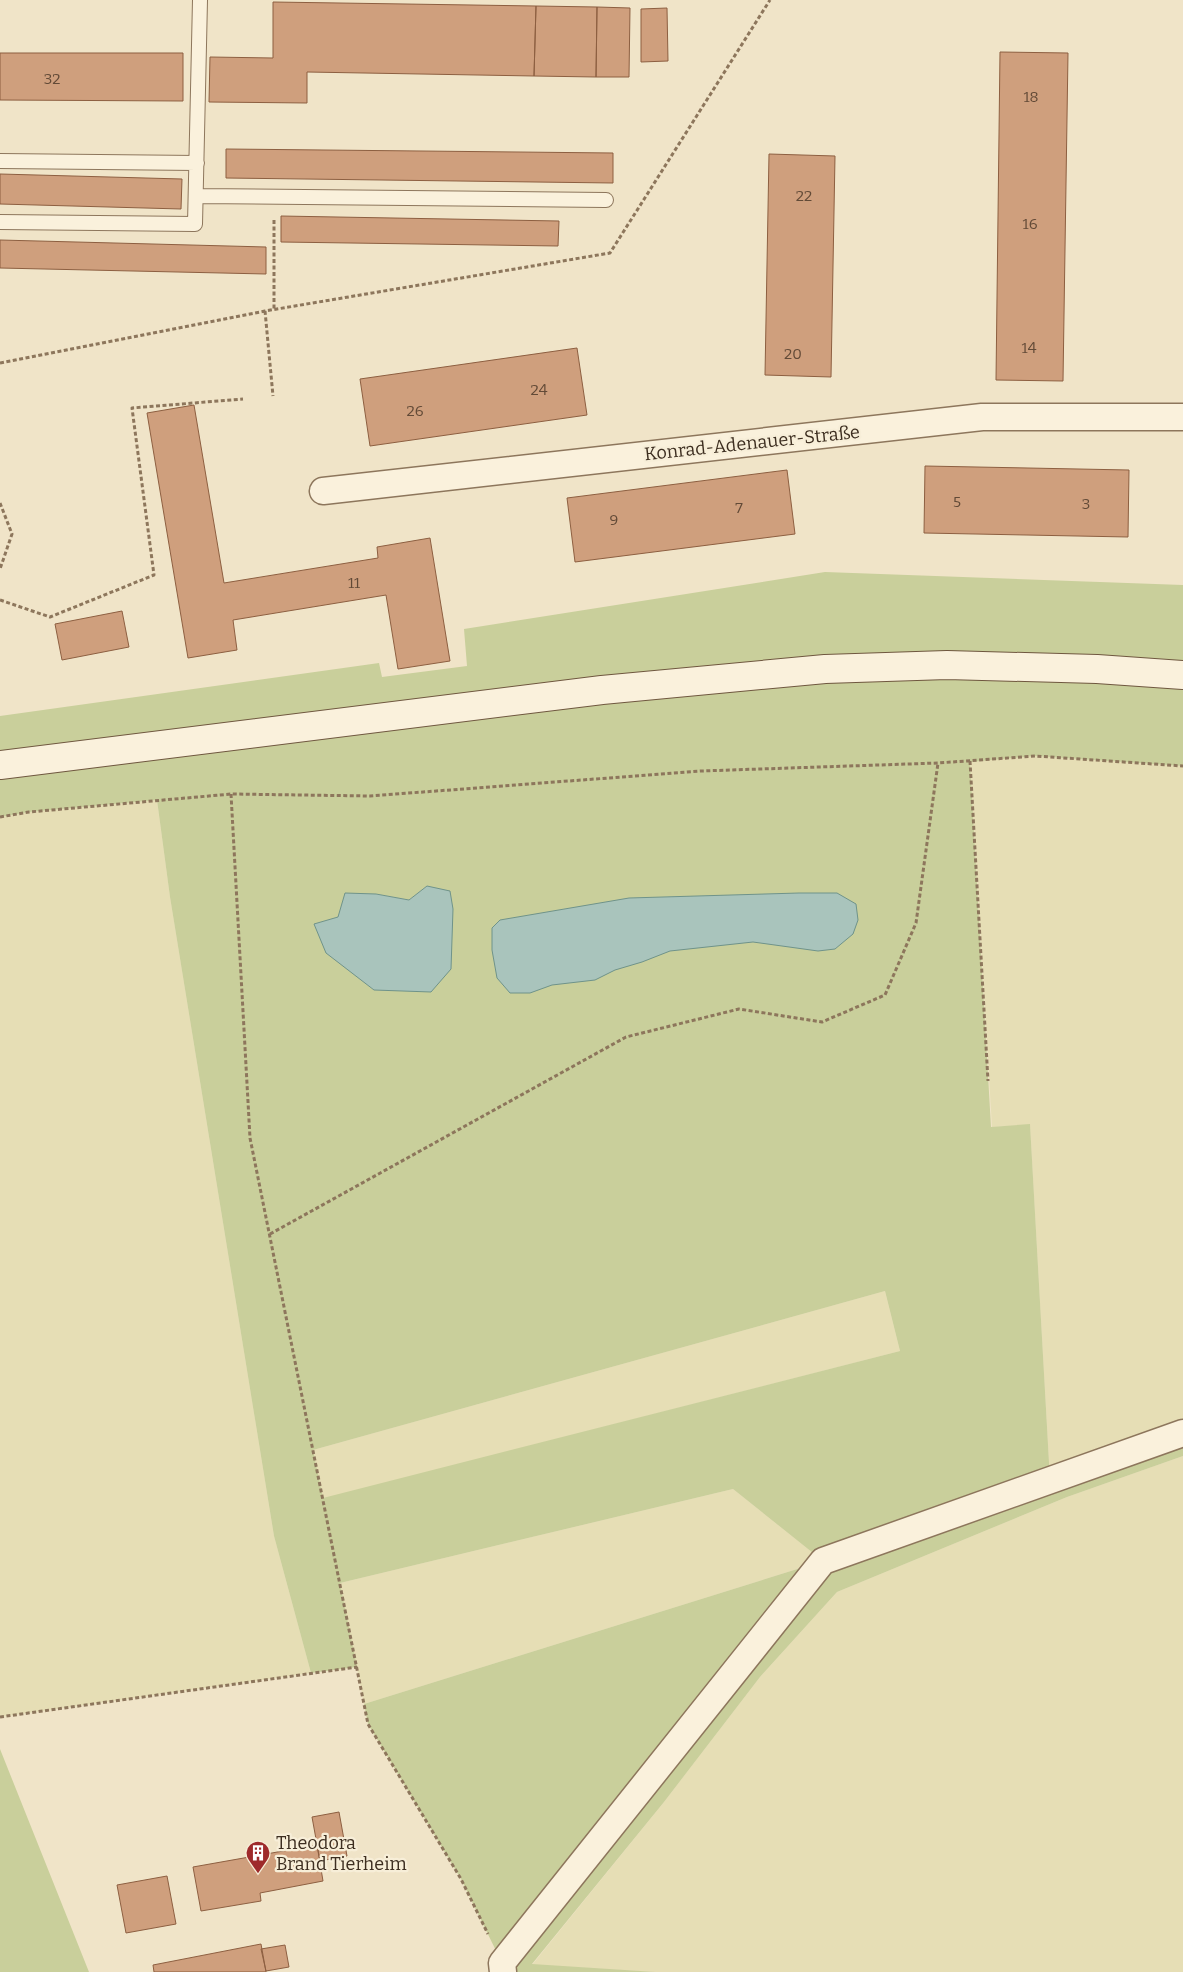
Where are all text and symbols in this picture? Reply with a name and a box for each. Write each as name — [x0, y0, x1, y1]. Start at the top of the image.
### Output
house number: 32 — [44, 70, 60, 88]
house number: 18 — [1023, 88, 1039, 106]
house number: 22 — [796, 187, 812, 205]
house number: 16 — [1023, 215, 1038, 233]
house number: 14 — [1022, 339, 1037, 357]
house number: 20 — [784, 345, 802, 363]
house number: 24 — [531, 381, 548, 399]
house number: 26 — [407, 402, 424, 420]
street label: Konrad-Adenauer-Straße — [643, 421, 861, 465]
house number: 5 — [953, 493, 961, 511]
house number: 3 — [1082, 495, 1090, 513]
house number: 7 — [735, 499, 743, 517]
house number: 9 — [610, 511, 618, 529]
house number: 11 — [348, 574, 360, 592]
place label: Theodora Brand Tierheim — [276, 1832, 407, 1875]
building icon: Theodora Brand Tierheim — [245, 1840, 271, 1874]

